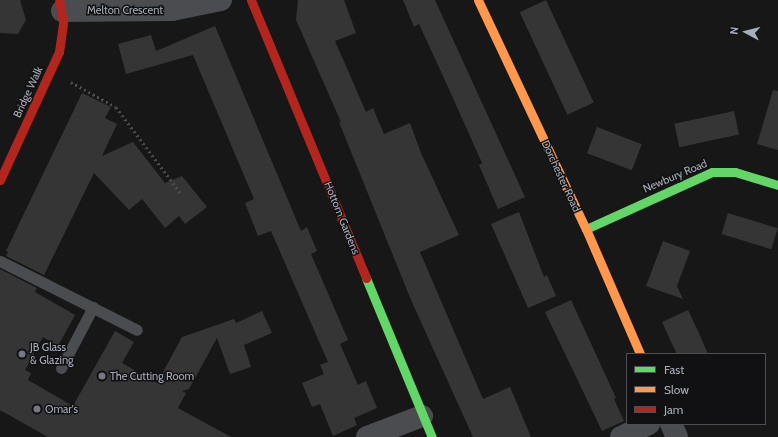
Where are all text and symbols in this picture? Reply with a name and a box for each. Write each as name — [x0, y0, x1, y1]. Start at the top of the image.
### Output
street label: Melton Crescent — [87, 3, 163, 17]
north arrow — [726, 12, 766, 52]
text: N — [727, 26, 742, 35]
street label: Bridge Walk — [10, 64, 46, 120]
street label: Dorchester Road — [539, 138, 583, 214]
street label: Newbury Road — [641, 157, 709, 195]
street label: Hottom Gardens — [321, 180, 363, 256]
place label: JB Glass & Glazing — [30, 341, 74, 367]
marker: JB Glass & Glazing — [17, 349, 27, 359]
legend — [626, 353, 766, 425]
text: Fast — [664, 362, 684, 377]
place label: The Cutting Room — [110, 369, 194, 383]
marker: The Cutting Room — [97, 371, 107, 381]
text: Slow — [664, 382, 689, 397]
place label: Omar's — [45, 402, 78, 416]
text: Jam — [664, 402, 683, 417]
marker: Omar's — [32, 404, 42, 414]

